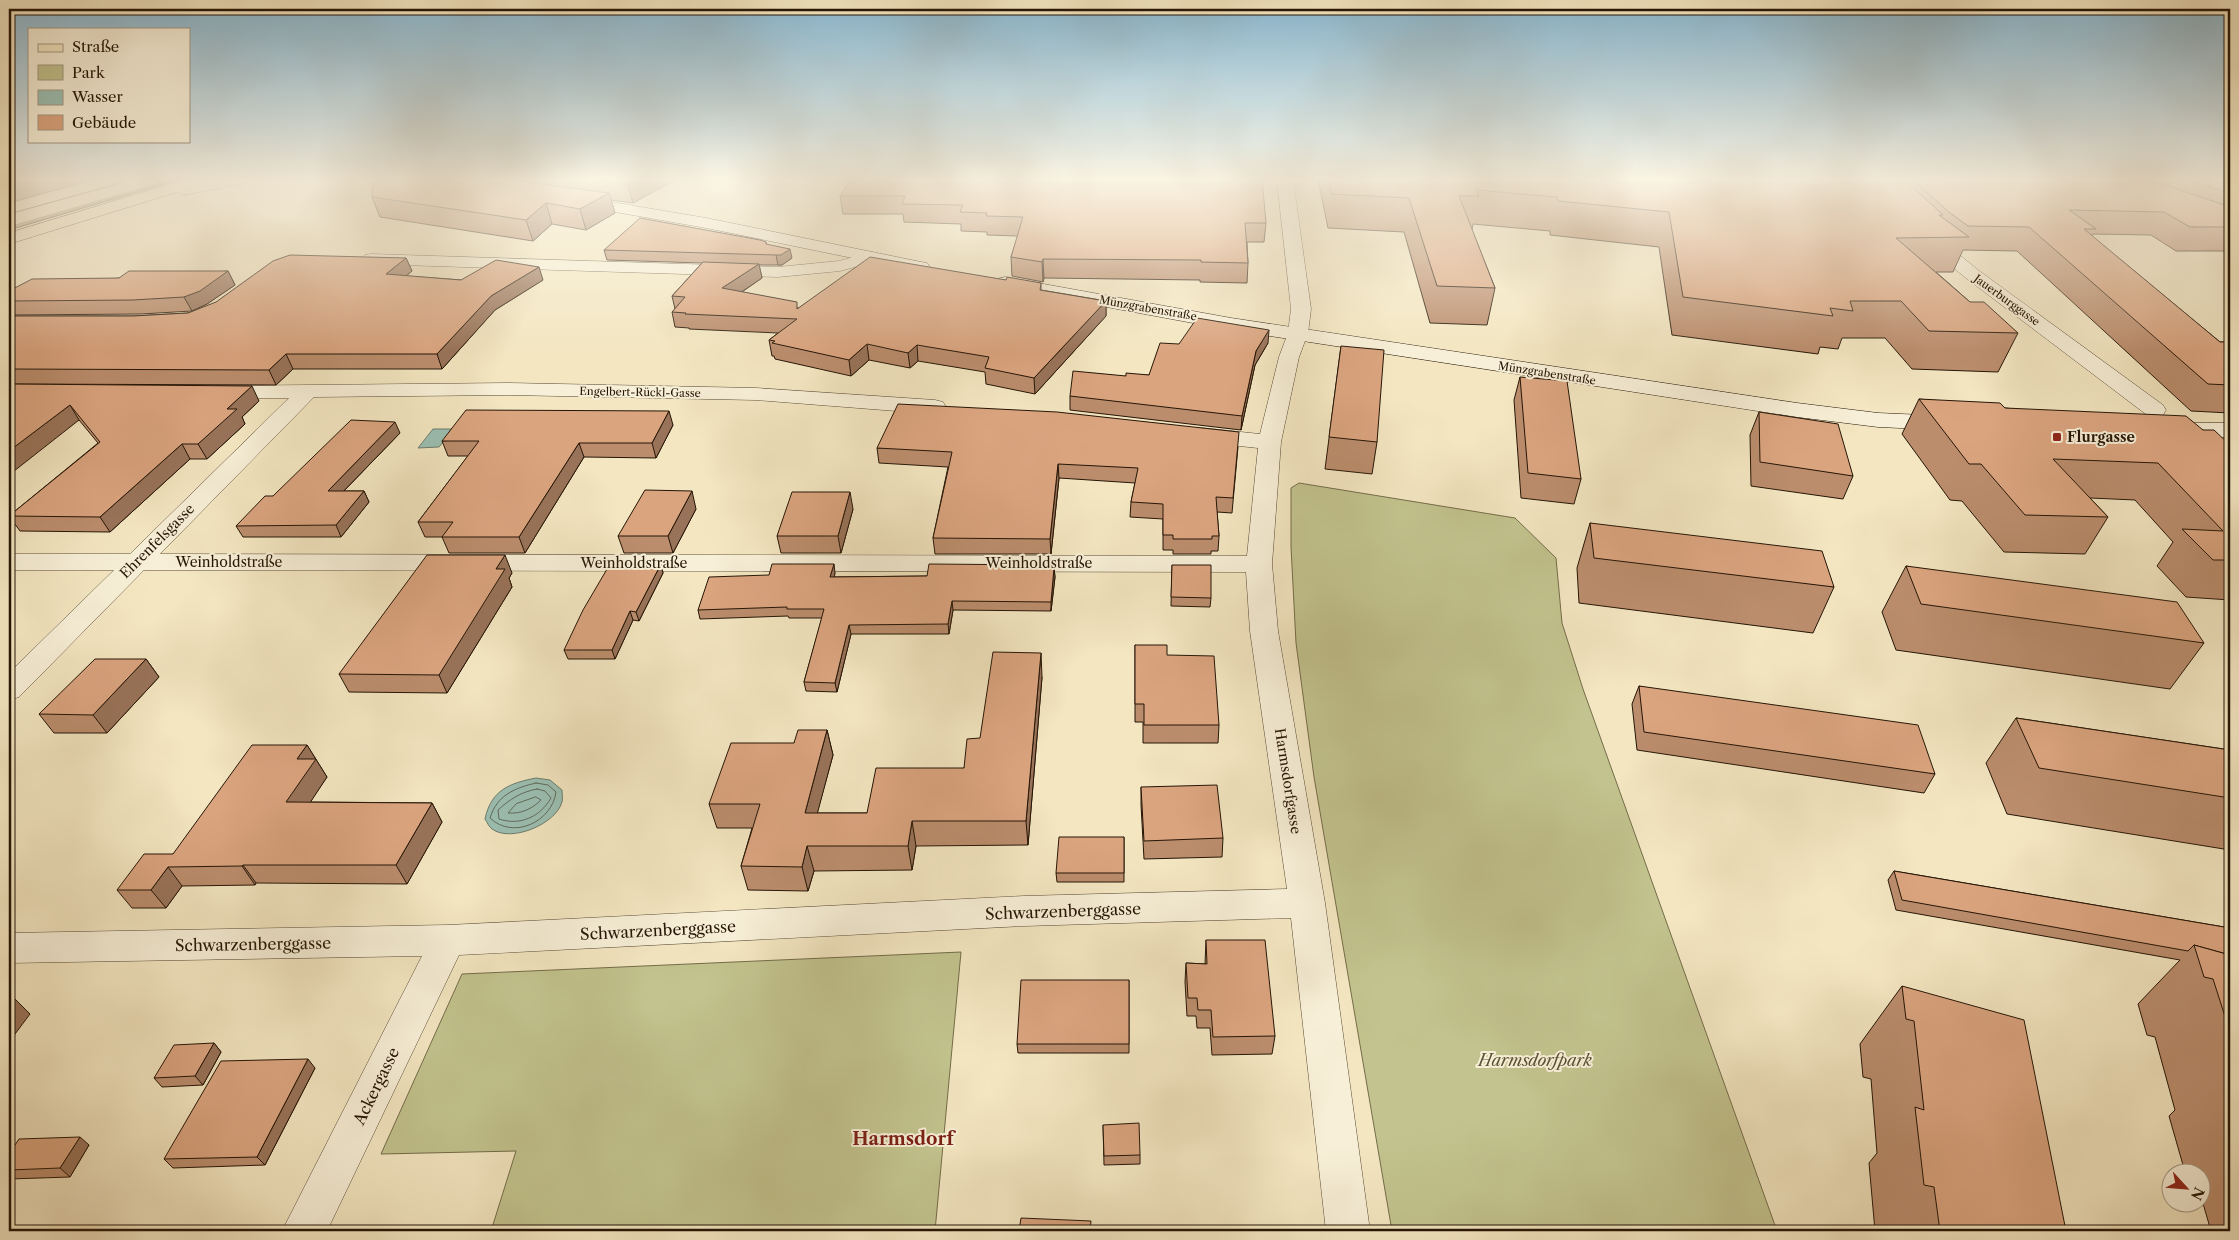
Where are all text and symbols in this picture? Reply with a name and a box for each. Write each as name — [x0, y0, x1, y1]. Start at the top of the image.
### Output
legend — [28, 28, 190, 142]
text: Straße — [72, 37, 119, 56]
text: Park — [72, 63, 106, 82]
text: Wasser — [71, 87, 123, 106]
text: Gebäude — [72, 113, 136, 132]
street label: Jauerburggasse — [1970, 270, 2043, 329]
street label: Münzgrabenstraße — [1098, 293, 1198, 323]
street label: Münzgrabenstraße — [1497, 358, 1597, 388]
street label: Engelbert-Rückl-Gasse — [579, 384, 701, 400]
place label: Flurgasse — [2067, 428, 2135, 446]
marker: Flurgasse — [2051, 431, 2063, 443]
street label: Ehrenfelsgasse — [116, 500, 198, 582]
street label: Weinholdstraße — [175, 553, 283, 571]
street label: Weinholdstraße — [580, 554, 688, 572]
street label: Weinholdstraße — [985, 554, 1093, 572]
street label: Harmsdorfgasse — [1271, 727, 1305, 835]
street label: Schwarzenberggasse — [985, 898, 1141, 924]
street label: Schwarzenberggasse — [580, 916, 737, 944]
street label: Schwarzenberggasse — [175, 933, 331, 955]
street label: Ackergasse — [348, 1044, 403, 1129]
park label: Harmsdorfpark — [1476, 1050, 1592, 1070]
district label: Harmsdorf — [852, 1128, 956, 1150]
north arrow — [2162, 1162, 2212, 1212]
text: N — [2187, 1184, 2208, 1203]

